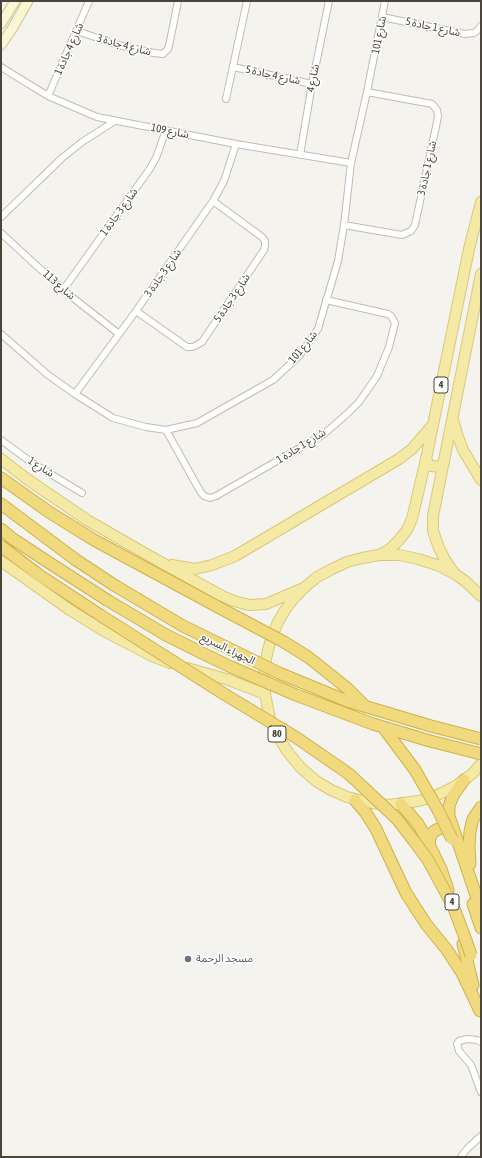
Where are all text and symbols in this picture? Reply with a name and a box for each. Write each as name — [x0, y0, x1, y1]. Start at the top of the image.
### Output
street label: شارع 101 — [369, 15, 389, 55]
street label: شارع 1 جادة 5 — [404, 15, 462, 39]
street label: شارع 4 جادة 1 — [52, 21, 86, 77]
street label: شارع 4 جادة 3 — [95, 31, 153, 59]
street label: شارع 4 جادة 5 — [244, 63, 302, 87]
street label: شارع 4 — [304, 63, 322, 93]
street label: شارع 109 — [150, 121, 190, 141]
street label: شارع 1 جادة 3 — [415, 139, 439, 197]
street label: شارع 3 جادة 1 — [97, 186, 141, 238]
street label: شارع 3 جادة 3 — [142, 246, 184, 300]
street label: شارع 113 — [40, 267, 78, 303]
street label: شارع 3 جادة 5 — [211, 271, 253, 325]
street label: شارع 101 — [286, 328, 320, 366]
road number: 4 — [434, 377, 448, 393]
street label: شارع 1 جادة 1 — [274, 426, 328, 466]
street label: شارع 1 — [26, 454, 56, 480]
street label: الجهراء السريع — [199, 630, 257, 668]
road number: 80 — [268, 726, 286, 742]
road number: 4 — [445, 894, 459, 910]
place label: مسجد الرحمة — [196, 952, 253, 966]
marker: مسجد الرحمة — [183, 954, 193, 964]

